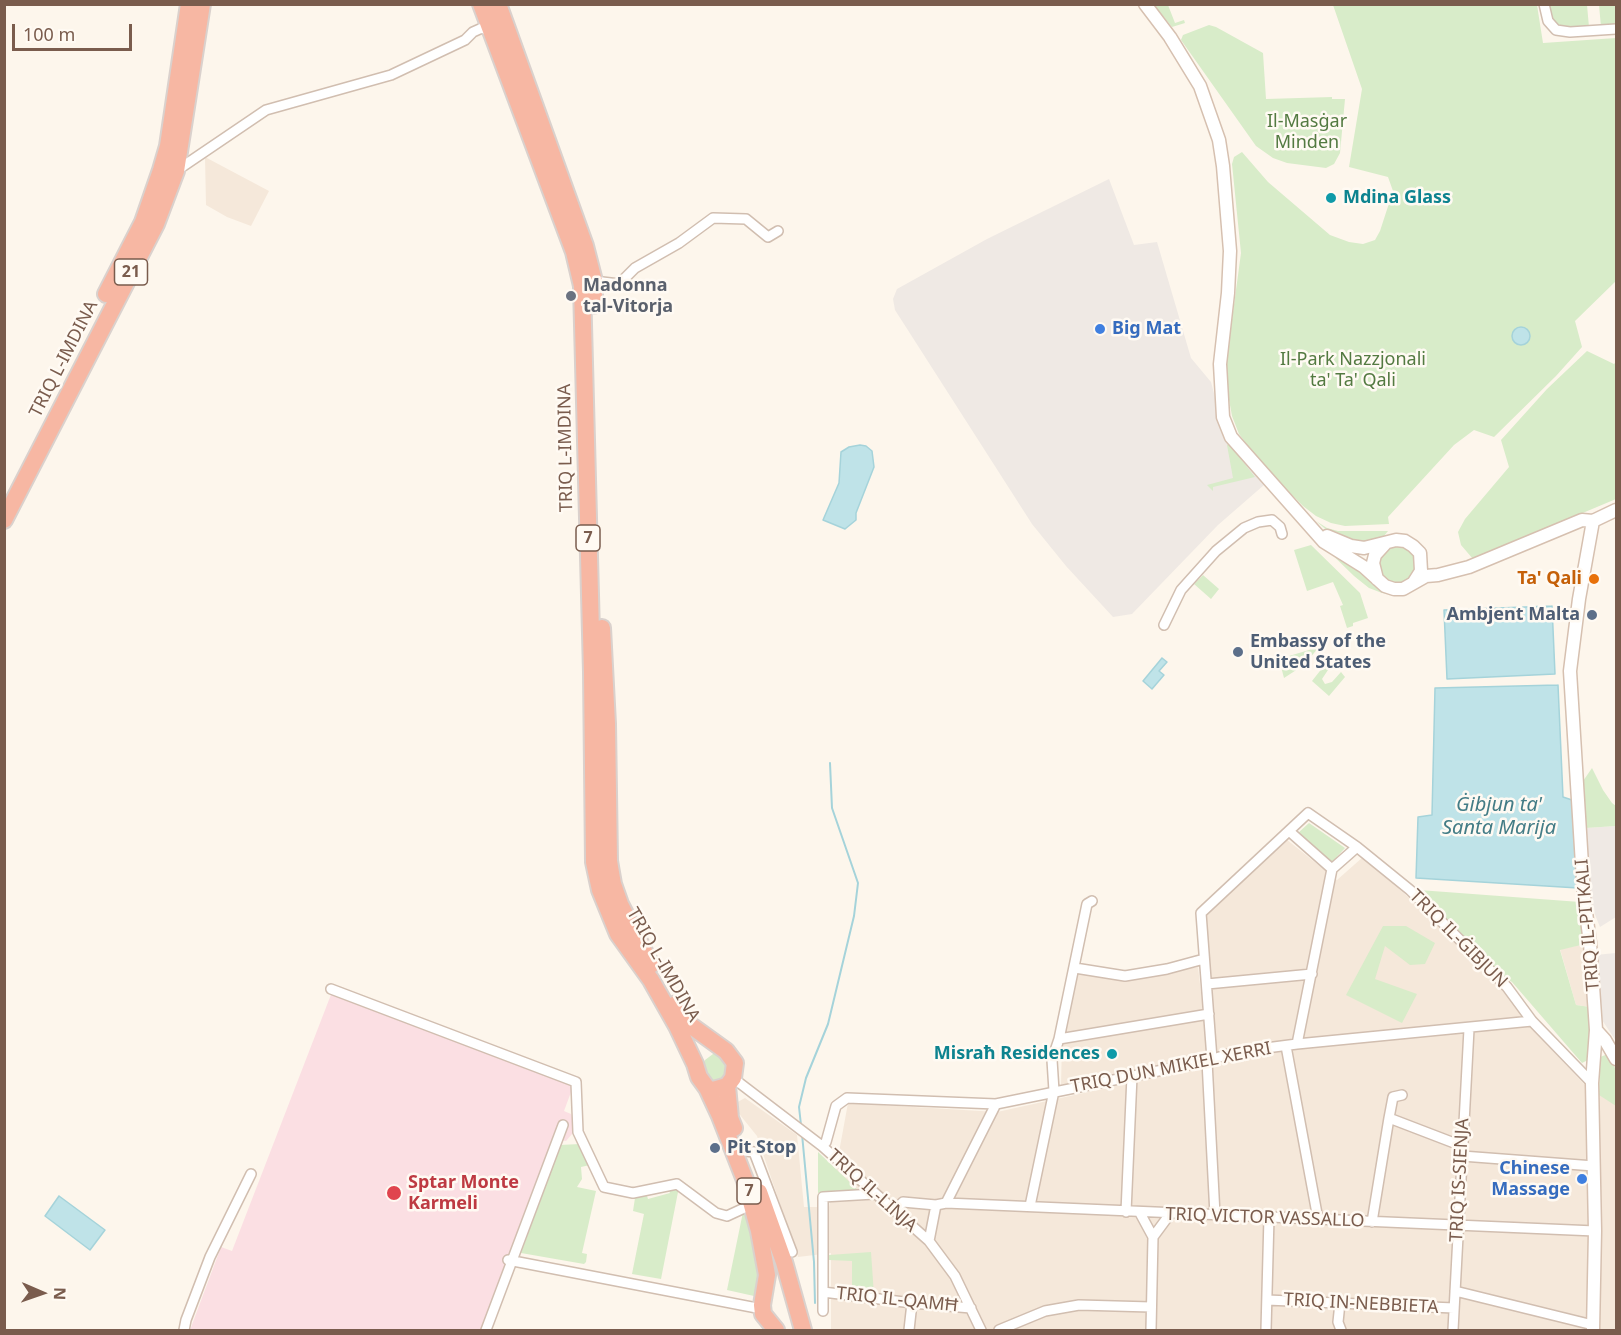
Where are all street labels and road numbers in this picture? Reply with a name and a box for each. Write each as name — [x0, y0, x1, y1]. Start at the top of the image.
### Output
road number: 21 — [114, 259, 148, 285]
street label: TRIQ L-IMDINA — [25, 297, 103, 421]
street label: TRIQ L-IMDINA — [554, 384, 578, 512]
road number: 7 — [576, 525, 600, 551]
street label: TRIQ IL-PITKALI — [1571, 858, 1605, 992]
street label: TRIQ IL-ĠIBJUN — [1404, 885, 1512, 993]
street label: TRIQ L-IMDINA — [622, 904, 704, 1026]
street label: TRIQ DUN MIKIEL XERRI — [1069, 1038, 1273, 1098]
street label: TRIQ IS-SIENJA — [1446, 1118, 1474, 1242]
street label: TRIQ IL-LINJA — [823, 1145, 921, 1237]
road number: 7 — [737, 1178, 761, 1204]
street label: TRIQ VICTOR VASSALLO — [1165, 1204, 1365, 1232]
street label: TRIQ IL-QAMĦ — [835, 1283, 959, 1317]
street label: TRIQ IN-NEBBIETA — [1283, 1289, 1439, 1319]

